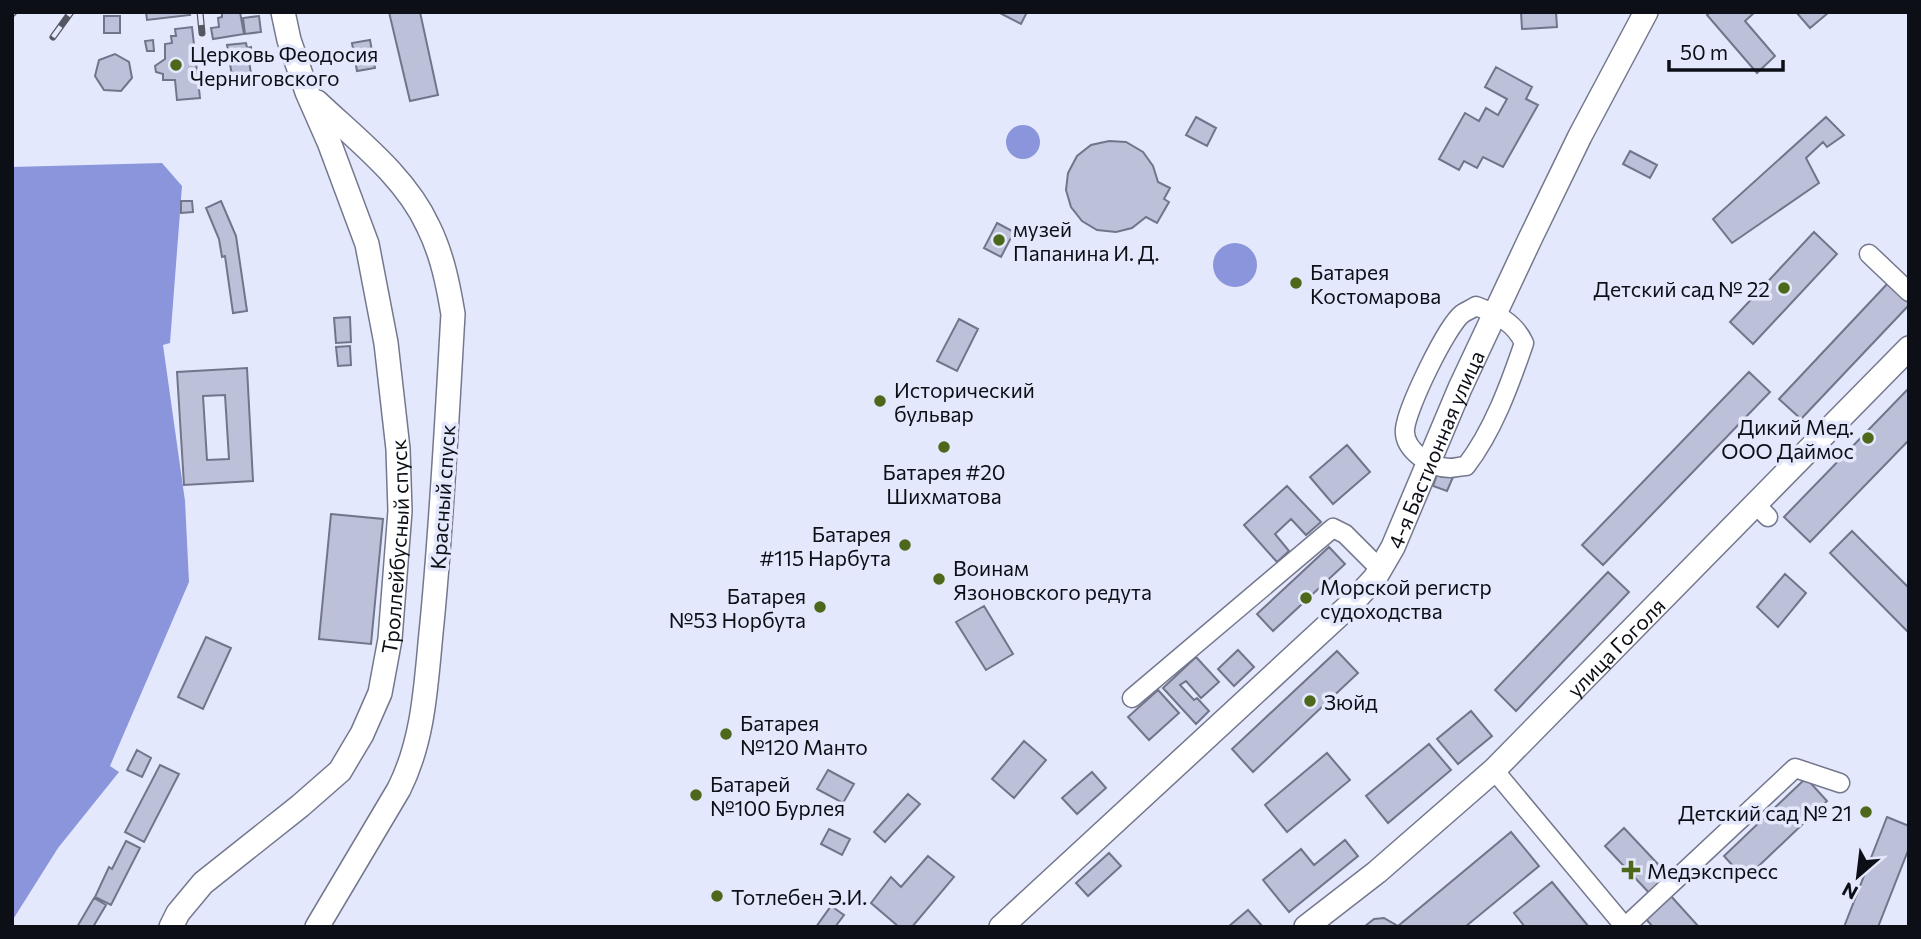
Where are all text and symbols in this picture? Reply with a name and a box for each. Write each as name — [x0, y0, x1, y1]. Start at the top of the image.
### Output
scale bar — [1669, 28, 1783, 72]
text: 50 m — [1680, 39, 1728, 64]
place label: Церковь Феодосия Черниговского — [190, 41, 378, 90]
marker: Церковь Феодосия Черниговского — [168, 57, 184, 73]
place label: музей Папанина И. Д. — [1013, 216, 1160, 265]
marker: музей Папанина И. Д. — [991, 232, 1007, 248]
place label: Батарея Костомарова — [1310, 259, 1441, 308]
marker: Батарея Костомарова — [1288, 275, 1304, 291]
place label: Детский сад № 22 — [1593, 276, 1770, 301]
marker: Детский сад № 22 — [1776, 280, 1792, 296]
street label: 4-я Бастионная улица — [1382, 346, 1488, 552]
place label: Исторический бульвар — [894, 377, 1035, 426]
marker: Исторический бульвар — [872, 393, 888, 409]
place label: Дикий Мед. ООО Даймос — [1721, 414, 1854, 463]
street label: Красный спуск — [424, 424, 460, 570]
marker: Дикий Мед. ООО Даймос — [1860, 430, 1876, 446]
street label: Троллейбусный спуск — [375, 438, 413, 656]
marker: Батарея #20 Шихматова — [936, 439, 952, 455]
place label: Батарея #20 Шихматова — [883, 459, 1005, 508]
place label: Батарея #115 Нарбута — [760, 521, 891, 570]
marker: Батарея #115 Нарбута — [897, 537, 913, 553]
place label: Воинам Язоновского редута — [953, 555, 1152, 604]
marker: Воинам Язоновского редута — [931, 571, 947, 587]
place label: Морской регистр судоходства — [1320, 574, 1492, 623]
place label: Батарея №53 Норбута — [669, 583, 806, 632]
marker: Морской регистр судоходства — [1298, 590, 1314, 606]
street label: улица Гоголя — [1561, 592, 1669, 701]
marker: Батарея №53 Норбута — [812, 599, 828, 615]
place label: Зюйд — [1324, 689, 1378, 714]
marker: Зюйд — [1302, 693, 1318, 709]
place label: Батарея №120 Манто — [740, 710, 868, 759]
marker: Батарея №120 Манто — [718, 726, 734, 742]
place label: Батарей №100 Бурлея — [710, 771, 845, 820]
marker: Батарей №100 Бурлея — [688, 787, 704, 803]
place label: Детский сад № 21 — [1678, 800, 1852, 825]
marker: Детский сад № 21 — [1858, 804, 1874, 820]
north arrow — [1823, 841, 1893, 911]
place label: Медэкспресс — [1647, 858, 1778, 883]
marker: Медэкспресс — [1621, 860, 1641, 880]
text: N — [1838, 878, 1861, 905]
place label: Тотлебен Э.И. — [731, 884, 867, 909]
marker: Тотлебен Э.И. — [709, 888, 725, 904]

